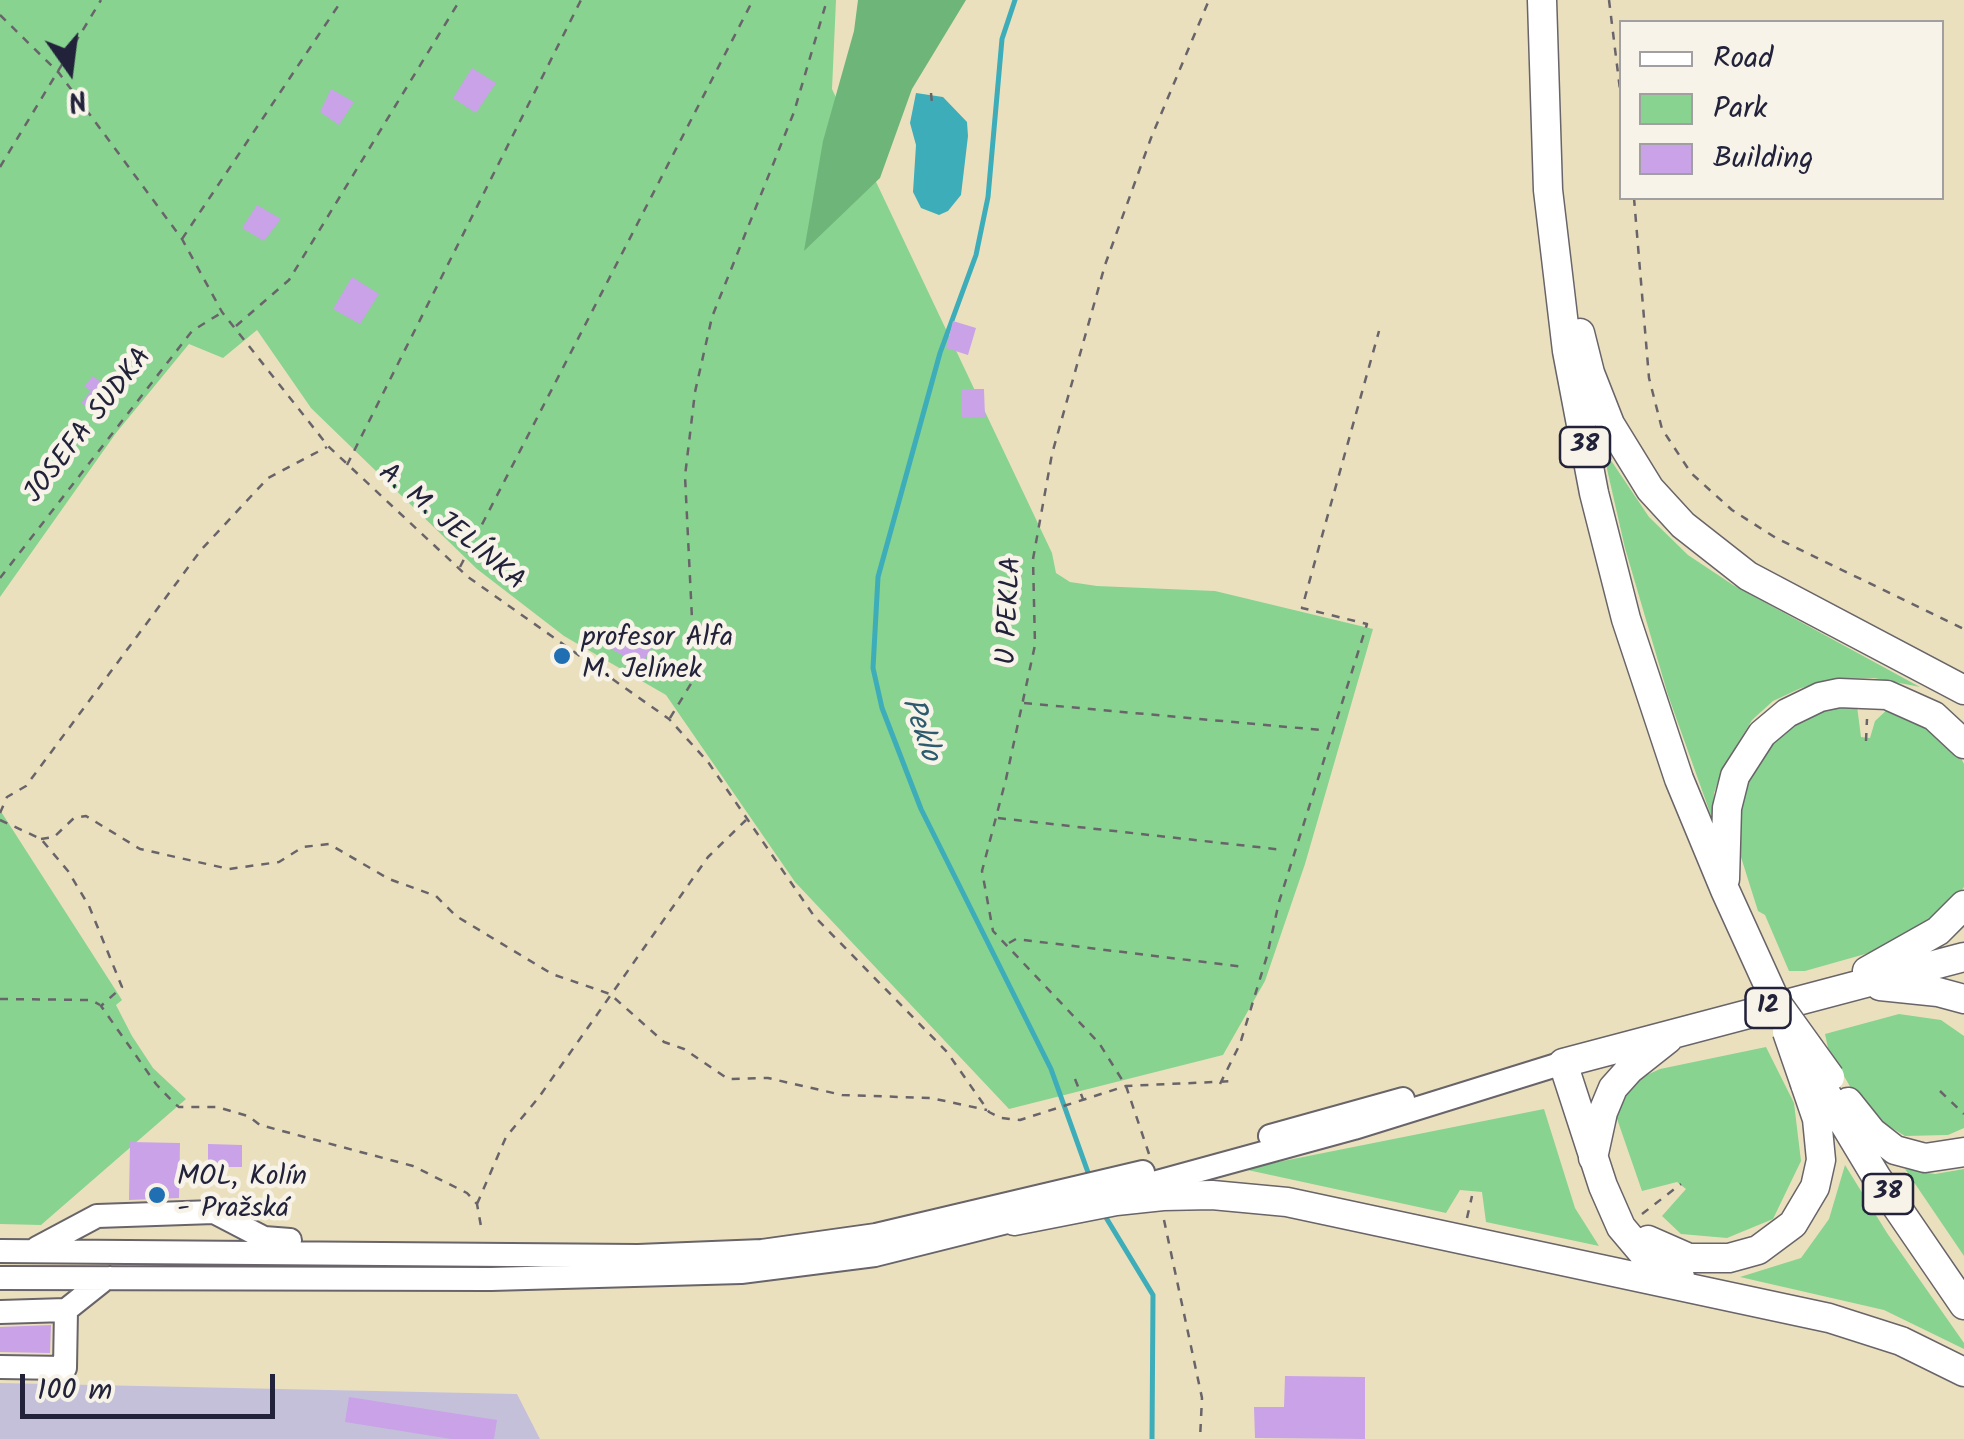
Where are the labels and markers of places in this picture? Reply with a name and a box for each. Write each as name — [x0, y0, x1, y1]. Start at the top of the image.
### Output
place label: profesor Alfa M. Jelínek — [582, 623, 733, 689]
marker: profesor Alfa M. Jelínek — [551, 645, 573, 667]
place label: MOL, Kolín - Pražská — [177, 1162, 307, 1228]
marker: MOL, Kolín - Pražská — [146, 1184, 168, 1206]

